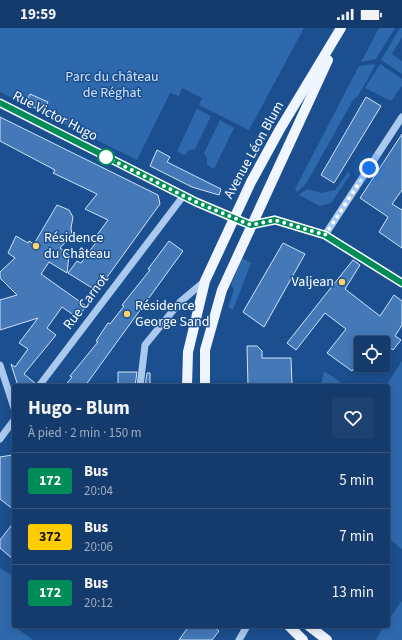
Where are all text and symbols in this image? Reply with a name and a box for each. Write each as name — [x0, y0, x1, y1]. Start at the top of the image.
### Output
text: 19:59 — [20, 4, 56, 25]
park label: Parc du château de Réghat — [65, 67, 159, 103]
street label: Rue Victor Hugo — [9, 86, 101, 146]
street label: Avenue Léon Blum — [219, 98, 289, 202]
unlabelled marker — [97, 148, 115, 166]
your location — [359, 158, 379, 178]
place label: Résidence du Château — [44, 228, 111, 264]
marker: Résidence du Château — [31, 241, 41, 251]
street label: Rue Carnot — [58, 270, 114, 334]
place label: Valjean — [291, 272, 334, 292]
marker: Valjean — [337, 277, 347, 287]
place label: Résidence George Sand — [135, 296, 209, 332]
marker: Résidence George Sand — [122, 309, 132, 319]
map controls — [354, 336, 390, 372]
button: locate — [354, 336, 390, 372]
text: Hugo - Blum — [28, 395, 130, 422]
button: heart — [332, 397, 374, 439]
text: À pied · 2 min · 150 m — [28, 424, 142, 442]
text: Bus — [84, 461, 108, 482]
text: 5 min — [339, 470, 374, 491]
text: 172 — [39, 471, 61, 491]
text: 20:04 — [84, 482, 113, 500]
text: Bus — [84, 517, 108, 538]
text: 7 min — [339, 526, 374, 547]
text: 372 — [39, 527, 61, 547]
text: 20:06 — [84, 538, 113, 556]
text: Bus — [84, 573, 108, 594]
text: 13 min — [332, 582, 374, 603]
text: 172 — [39, 583, 61, 603]
text: 20:12 — [84, 594, 113, 612]

